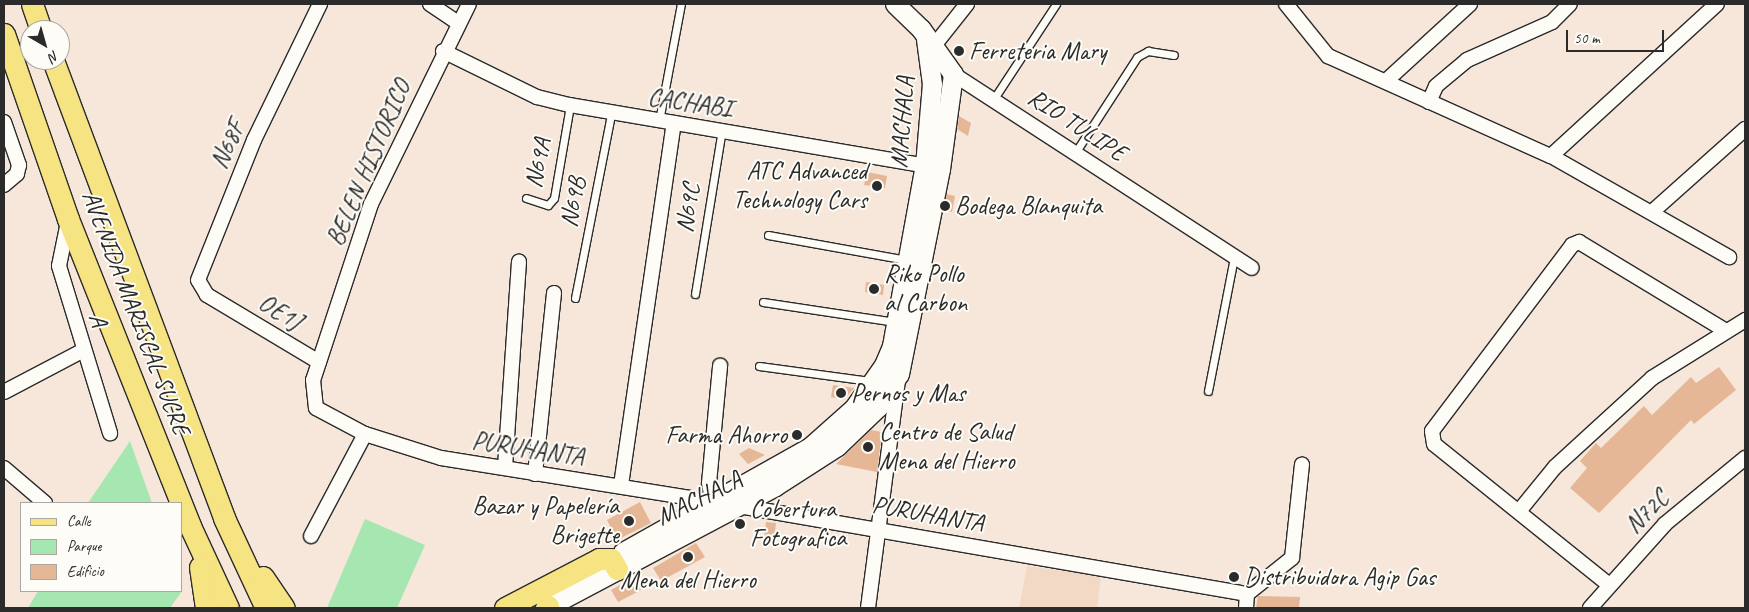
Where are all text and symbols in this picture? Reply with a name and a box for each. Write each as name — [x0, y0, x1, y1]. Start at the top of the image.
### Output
north arrow — [20, 20, 70, 70]
scale bar — [1569, 20, 1666, 52]
text: 50 m — [1574, 29, 1600, 48]
place label: Ferreteria Mary — [969, 36, 1107, 66]
marker: Ferreteria Mary — [953, 45, 965, 57]
text: N — [45, 47, 63, 66]
street label: MACHALA — [884, 75, 920, 169]
street label: BELEN HISTORICO — [321, 76, 417, 250]
street label: CACHABI — [646, 82, 734, 124]
street label: RIO TULIPE — [1023, 82, 1131, 168]
street label: N68F — [204, 117, 252, 173]
street label: N69A — [518, 135, 558, 191]
place label: ATC Advanced Technology Cars — [733, 157, 867, 216]
street label: N69B — [553, 174, 593, 230]
marker: ATC Advanced Technology Cars — [871, 180, 883, 192]
street label: N69C — [669, 181, 707, 235]
street label: AVENIDA MARISCAL SUCRE — [75, 186, 197, 440]
place label: Bodega Blanquita — [955, 191, 1102, 221]
marker: Bodega Blanquita — [939, 200, 951, 212]
place label: Riko Pollo al Carbon — [884, 260, 968, 319]
marker: Riko Pollo al Carbon — [868, 283, 880, 295]
street label: OE1J — [253, 288, 307, 336]
street label: A — [82, 310, 114, 330]
place label: Pernos y Mas — [851, 378, 966, 408]
marker: Pernos y Mas — [835, 387, 847, 399]
place label: Centro de Salud Mena del Hierro — [879, 418, 1015, 477]
place label: Farma Ahorro — [665, 420, 787, 450]
street label: PURUHANTA — [470, 425, 586, 473]
marker: Farma Ahorro — [791, 429, 803, 441]
marker: Centro de Salud Mena del Hierro — [861, 440, 875, 454]
street label: MACHALA — [651, 464, 747, 532]
street label: N72C — [1619, 484, 1675, 540]
street label: PURUHANTA — [870, 489, 986, 539]
place label: Bazar y Papelería Brigette — [472, 492, 619, 551]
place label: Cobertura Fotografica — [750, 495, 846, 554]
legend — [20, 502, 182, 592]
text: Calle — [67, 512, 91, 531]
marker: Bazar y Papelería Brigette — [623, 515, 635, 527]
marker: Cobertura Fotografica — [734, 518, 746, 530]
text: Parque — [67, 537, 101, 556]
marker: Mena del Hierro — [682, 551, 694, 563]
text: Edificio — [67, 562, 104, 581]
place label: Distribuidora Agip Gas — [1244, 562, 1436, 592]
place label: Mena del Hierro — [620, 565, 756, 595]
marker: Distribuidora Agip Gas — [1228, 571, 1240, 583]

